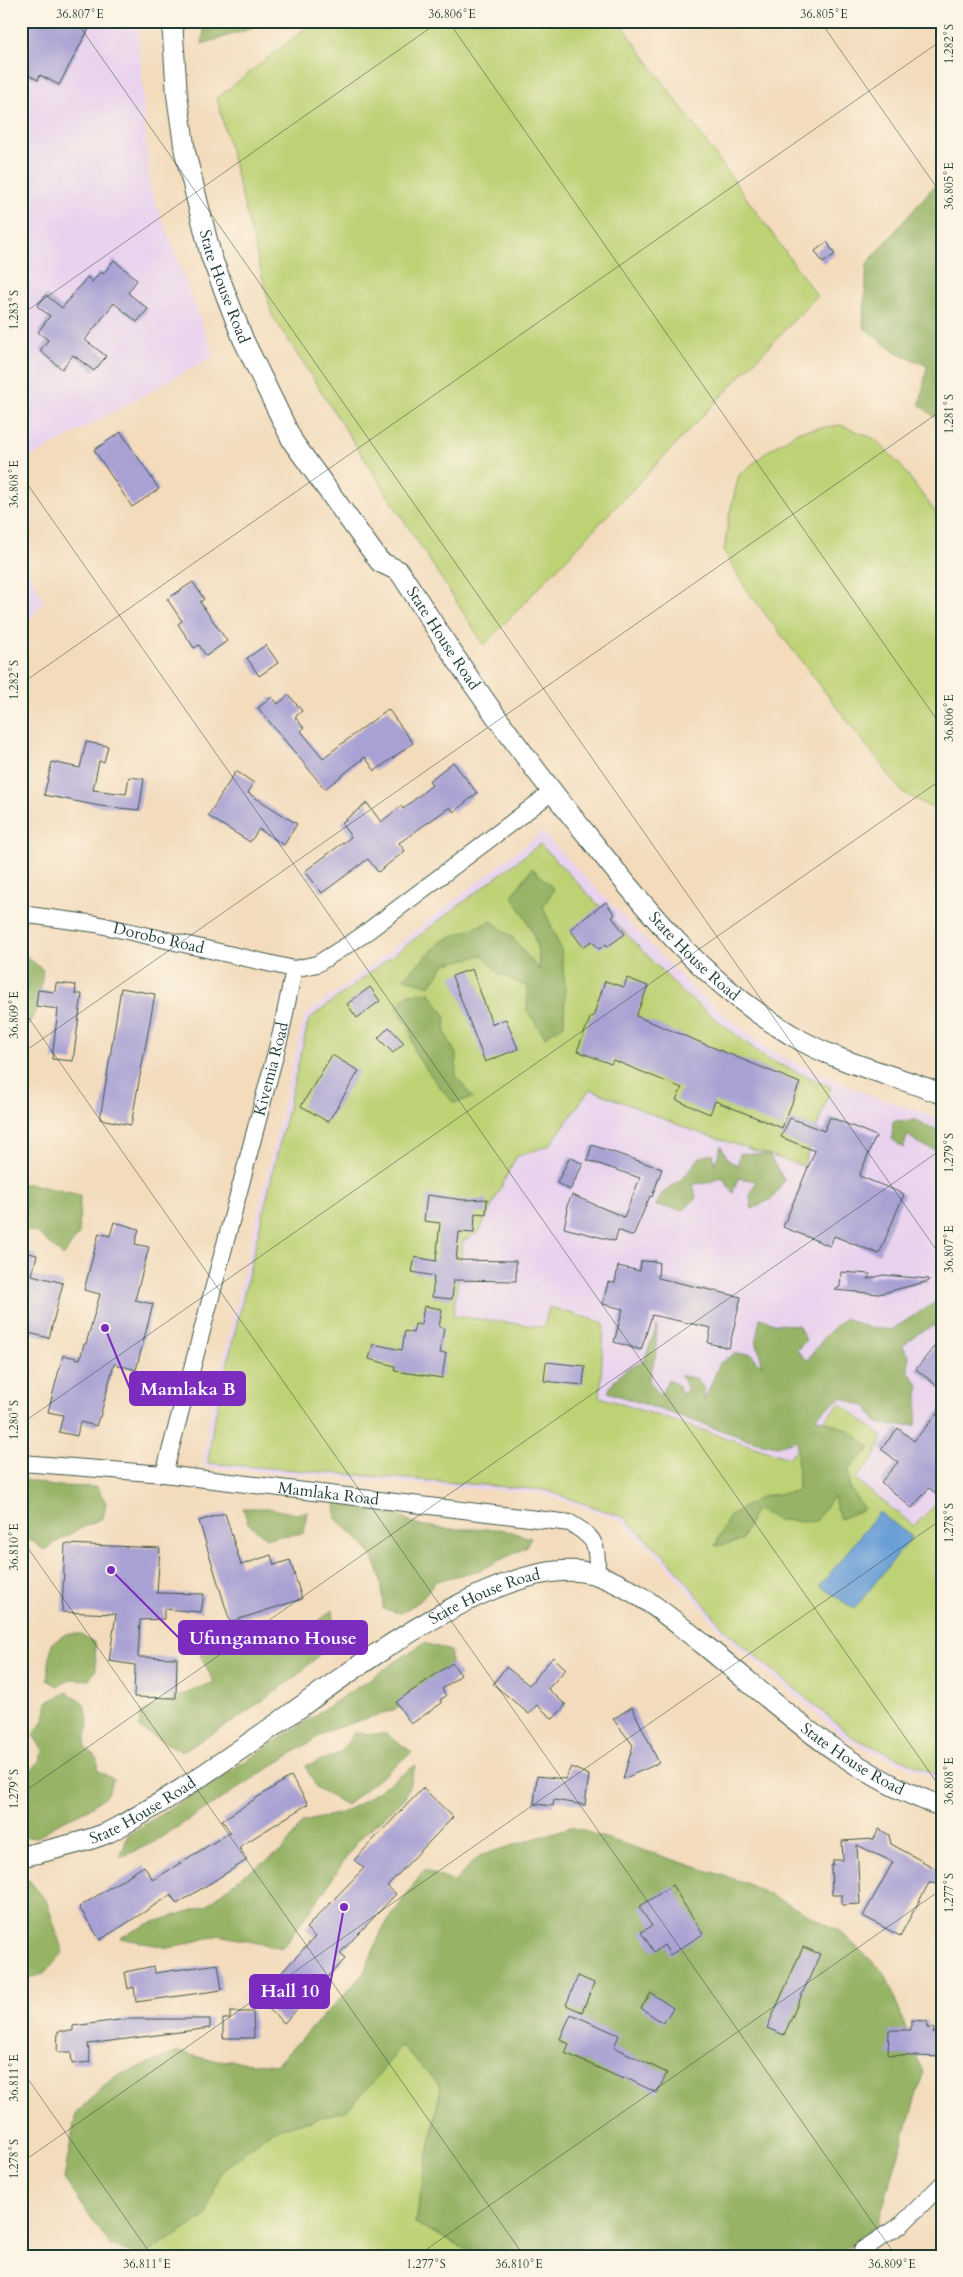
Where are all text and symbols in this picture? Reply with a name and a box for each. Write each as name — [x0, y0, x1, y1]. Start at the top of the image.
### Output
text: 36.807°E — [56, 6, 104, 22]
text: 36.806°E — [428, 6, 476, 22]
text: 36.805°E — [800, 6, 848, 22]
text: 1.282°S — [941, 24, 957, 64]
text: 36.805°E — [941, 162, 957, 210]
street label: State House Road — [194, 227, 255, 347]
text: 1.283°S — [6, 290, 22, 330]
text: 1.281°S — [941, 394, 957, 434]
text: 36.808°E — [6, 460, 22, 508]
street label: State House Road — [401, 582, 485, 695]
text: 1.282°S — [6, 660, 22, 700]
text: 36.806°E — [941, 694, 957, 742]
street label: State House Road — [644, 907, 745, 1006]
street label: Dorobo Road — [111, 917, 207, 959]
text: 36.809°E — [6, 991, 22, 1039]
street label: Kivemia Road — [248, 1020, 294, 1118]
text: 1.279°S — [941, 1133, 957, 1173]
text: 36.807°E — [941, 1225, 957, 1273]
callout: Mamlaka B — [130, 1372, 245, 1405]
text: Mamlaka B — [140, 1377, 236, 1402]
text: 1.280°S — [6, 1400, 22, 1440]
street label: Mamlaka Road — [277, 1477, 381, 1511]
text: 1.278°S — [941, 1503, 957, 1543]
text: 36.810°E — [6, 1523, 22, 1571]
street label: State House Road — [425, 1563, 543, 1630]
callout: Ufungamano House — [179, 1621, 367, 1654]
text: Ufungamano House — [189, 1626, 357, 1651]
street label: State House Road — [796, 1718, 908, 1801]
text: 36.808°E — [941, 1757, 957, 1805]
text: 1.279°S — [6, 1769, 22, 1809]
street label: State House Road — [87, 1772, 200, 1850]
text: 1.277°S — [941, 1873, 957, 1913]
callout: Hall 10 — [250, 1975, 329, 2008]
text: Hall 10 — [261, 1979, 319, 2004]
text: 36.811°E — [6, 2054, 22, 2102]
text: 1.278°S — [6, 2139, 22, 2179]
text: 36.811°E — [123, 2256, 171, 2272]
text: 1.277°S — [406, 2256, 446, 2272]
text: 36.810°E — [495, 2256, 543, 2272]
text: 36.809°E — [868, 2256, 916, 2272]

